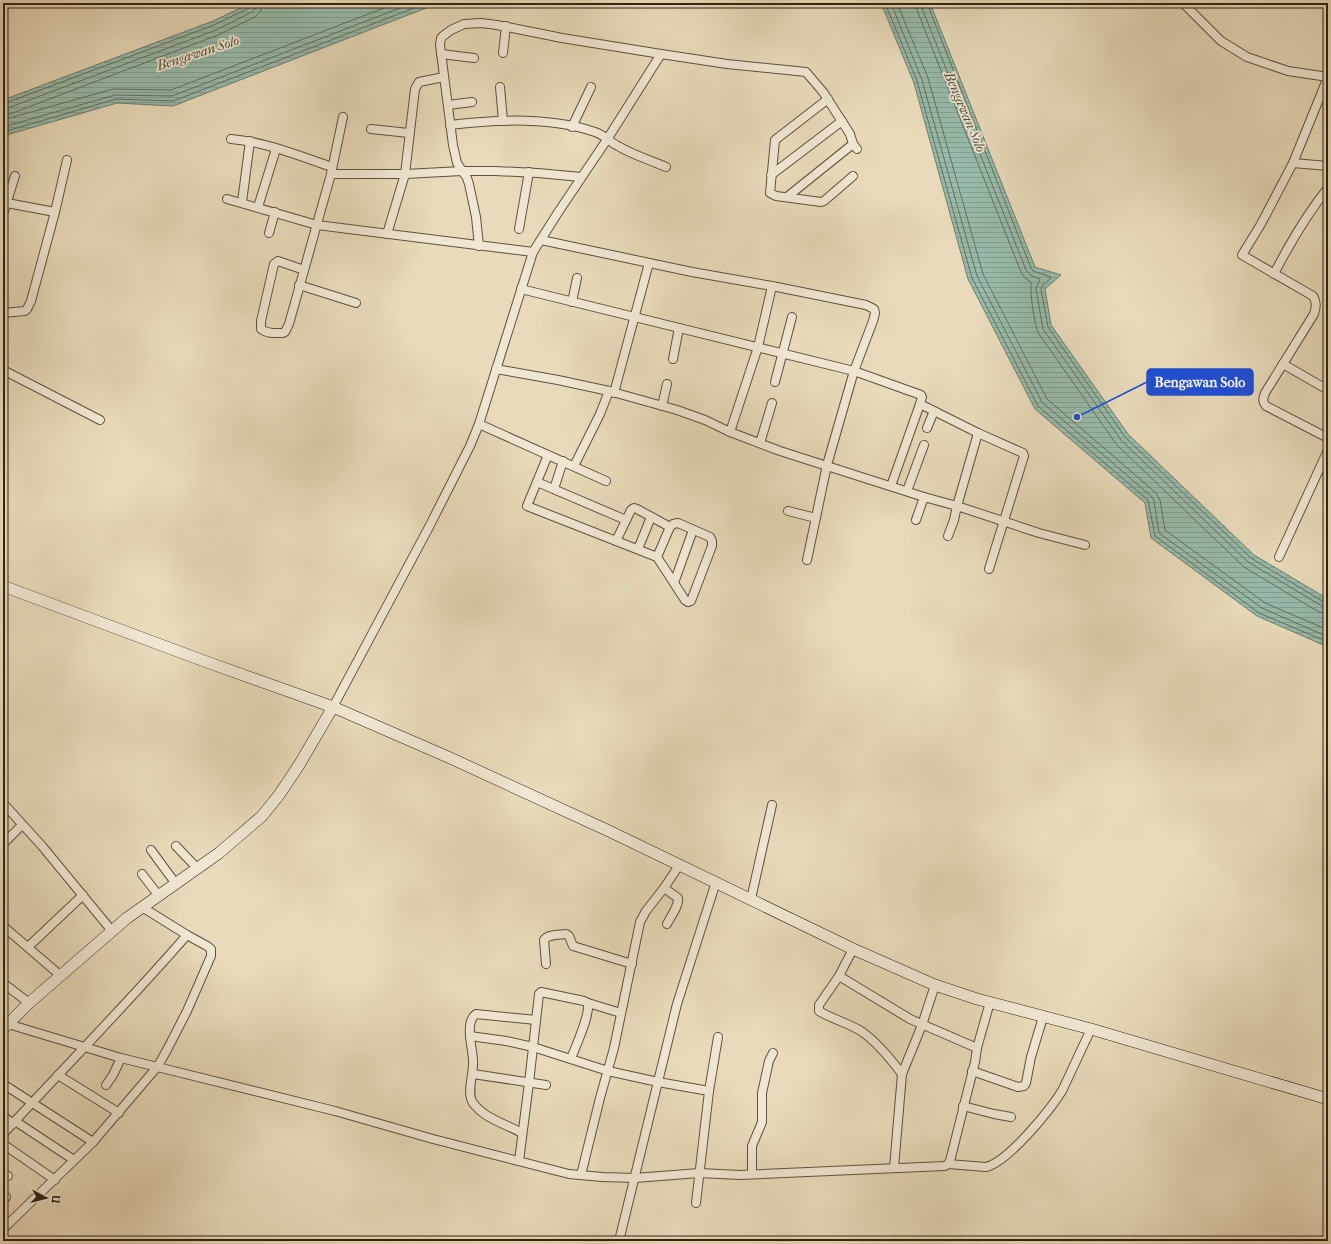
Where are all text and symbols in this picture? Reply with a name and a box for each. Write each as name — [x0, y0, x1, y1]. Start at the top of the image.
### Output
water label: Bengawan Solo — [154, 32, 242, 75]
water label: Bengawan Solo — [940, 68, 990, 155]
callout: Bengawan Solo — [1147, 369, 1253, 395]
text: Bengawan Solo — [1155, 374, 1245, 391]
north arrow — [26, 1178, 66, 1218]
text: U — [48, 1193, 63, 1205]

